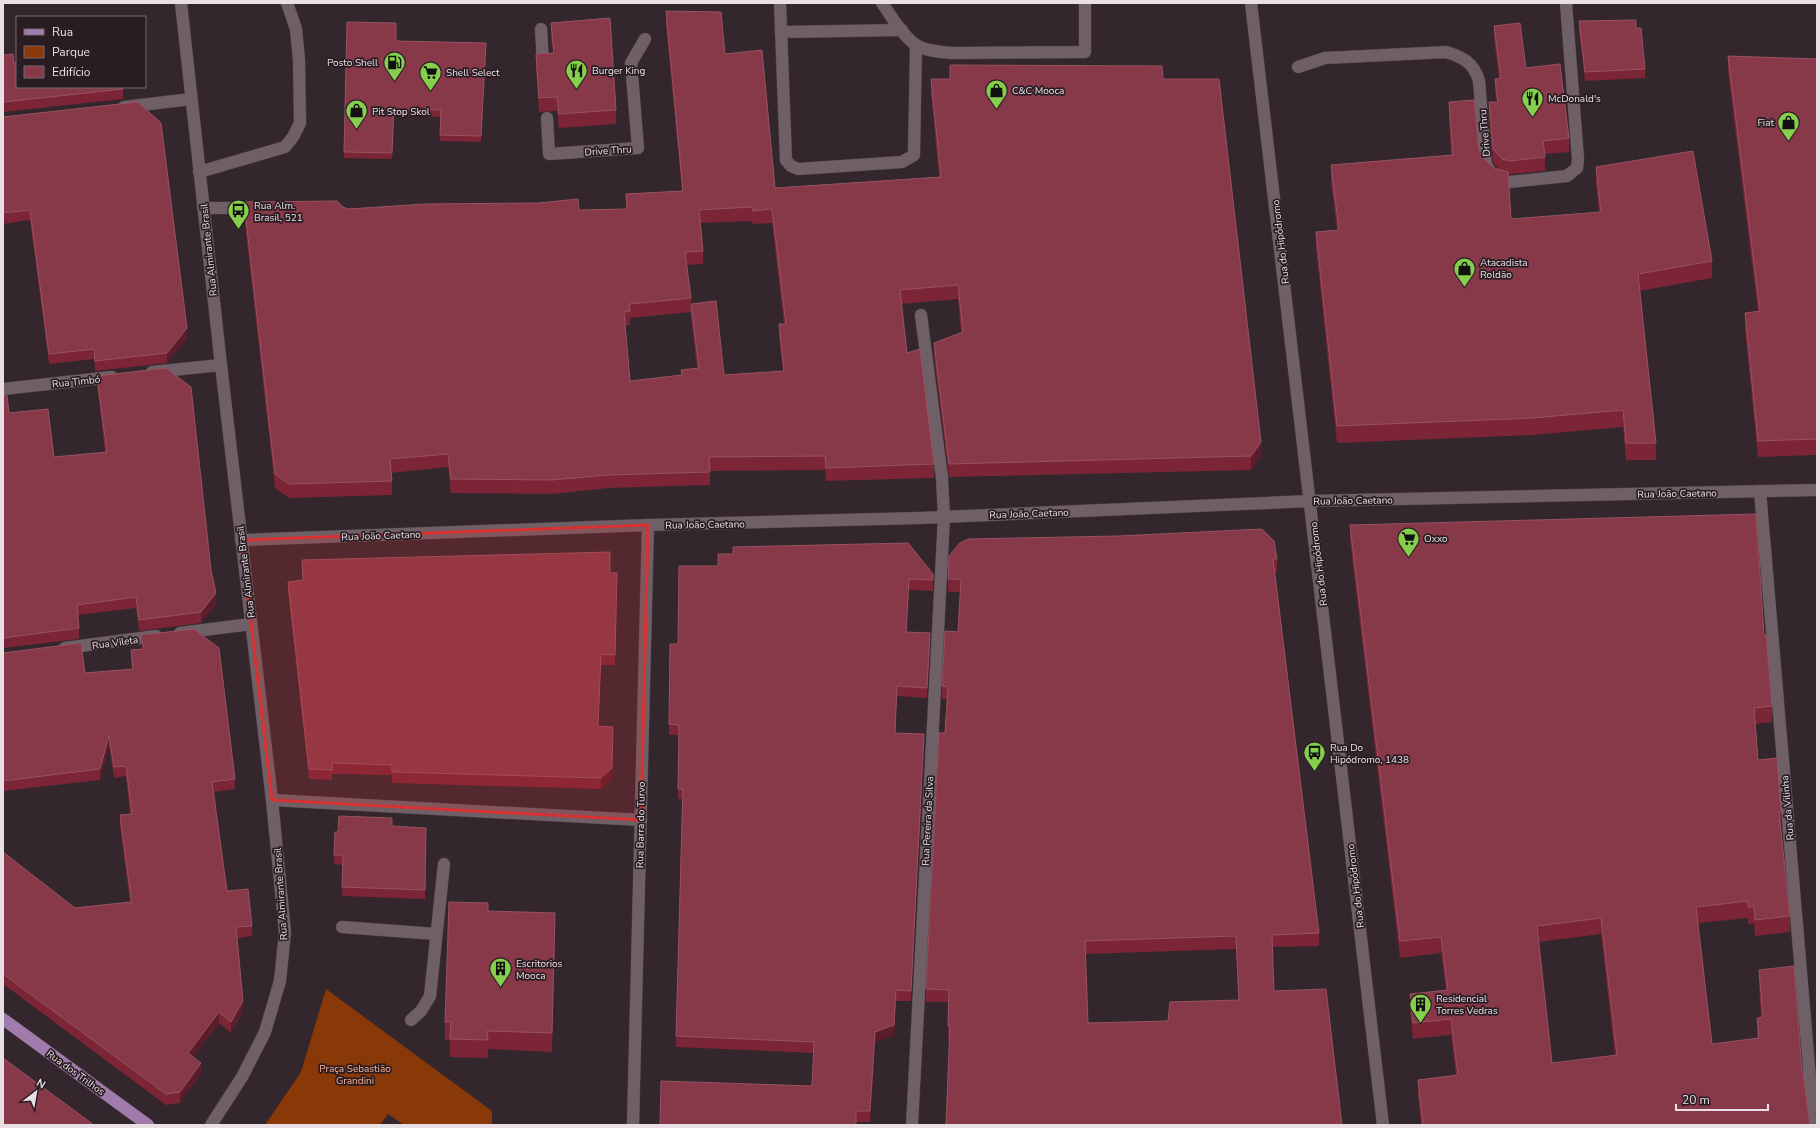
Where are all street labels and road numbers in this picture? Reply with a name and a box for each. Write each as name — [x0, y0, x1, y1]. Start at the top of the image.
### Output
street label: Drive Thru — [1476, 109, 1494, 157]
street label: Drive Thru — [584, 142, 632, 160]
street label: Rua do Hipódromo — [1269, 199, 1293, 285]
street label: Rua Almirante Brasil — [197, 203, 221, 297]
street label: Rua Timbó — [51, 372, 101, 391]
street label: Rua João Caetano — [1637, 486, 1717, 502]
street label: Rua João Caetano — [1313, 493, 1393, 509]
street label: Rua João Caetano — [989, 506, 1070, 522]
street label: Rua João Caetano — [665, 517, 745, 533]
street label: Rua do Hipódromo — [1307, 521, 1331, 607]
street label: Rua Almirante Brasil — [233, 525, 259, 619]
street label: Rua João Caetano — [341, 528, 422, 544]
street label: Rua Vileta — [91, 633, 139, 653]
street label: Rua da Vilinha — [1778, 775, 1798, 841]
street label: Rua Pereira da Silva — [919, 776, 937, 866]
street label: Rua Barra do Turvo — [633, 781, 649, 868]
street label: Rua do Hipódromo — [1344, 843, 1368, 929]
street label: Rua Almirante Brasil — [271, 847, 291, 941]
street label: Rua dos Trilhos — [43, 1047, 108, 1099]

